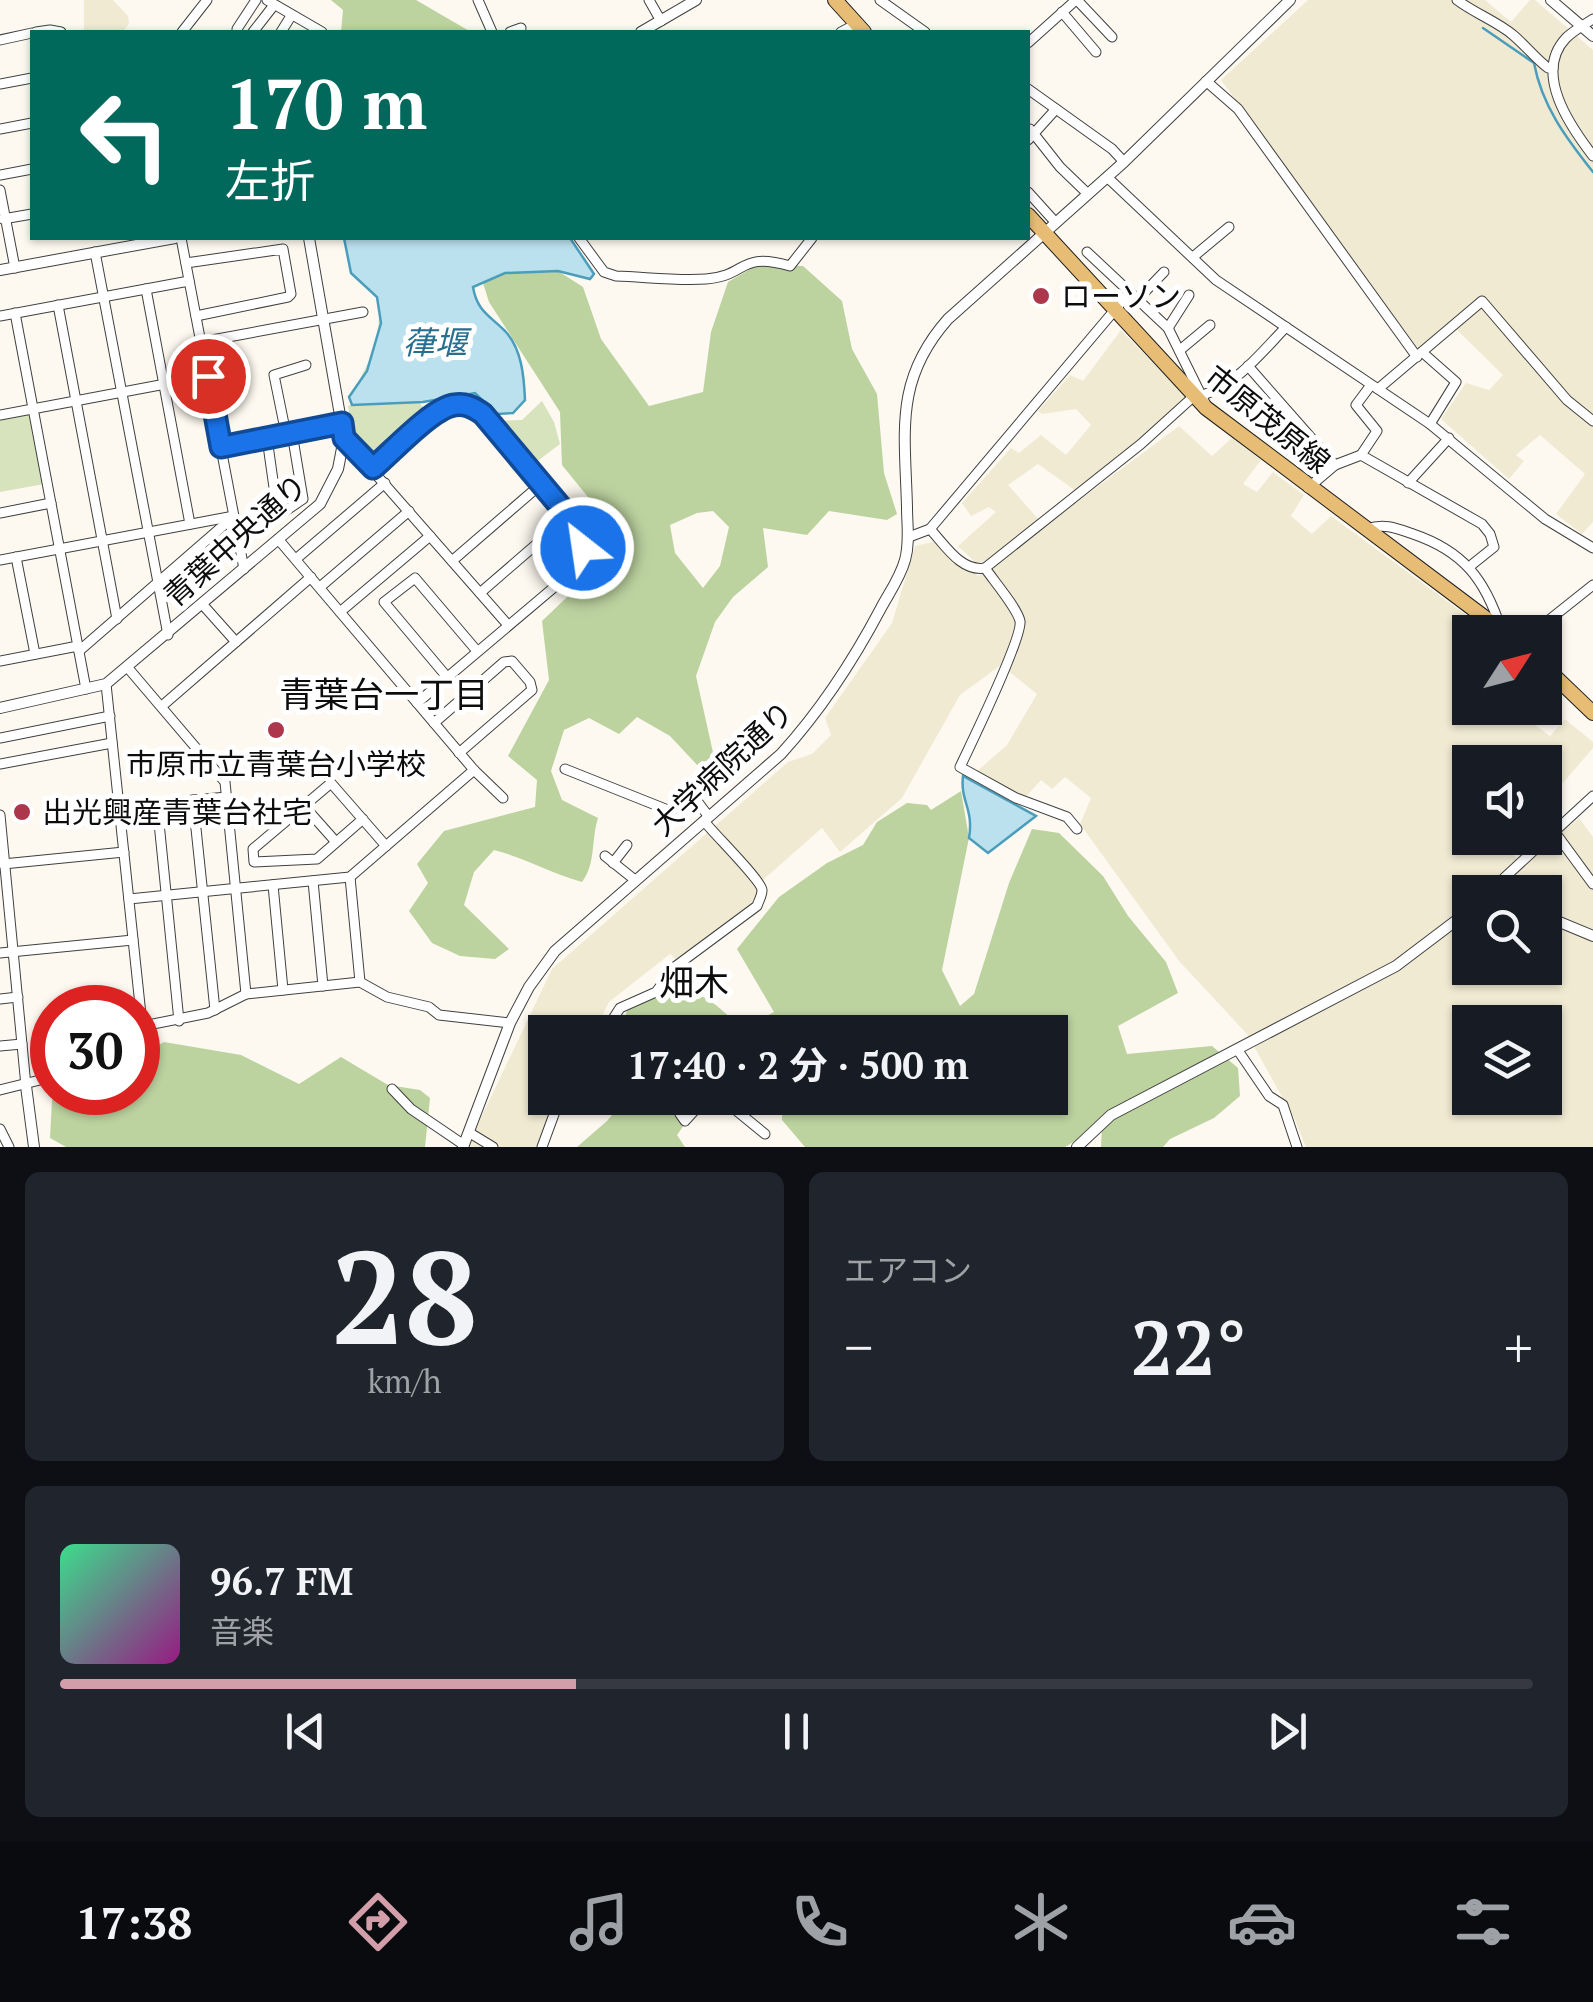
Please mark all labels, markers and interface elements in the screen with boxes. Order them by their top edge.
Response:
text: 170 m [225,56,427,149]
icon: left [60,70,190,200]
text: 左折 [225,150,315,210]
place label: ローソン [1061,276,1181,316]
marker: ローソン [1030,285,1052,307]
water label: 葎堰 [403,321,472,363]
pin [166,334,251,419]
icon: arrive [181,349,236,404]
street label: 市原茂原線 [1197,356,1339,482]
street label: 青葉中央通り [155,465,315,615]
position arrow [531,496,635,600]
north arrow [1452,615,1562,725]
map controls [1452,615,1562,1115]
district label: 青葉台一丁目 [279,671,489,717]
street label: 大学病院通り [643,692,801,844]
marker: 市原市立青葉台小学校 [265,719,287,741]
place label: 市原市立青葉台小学校 [126,744,426,784]
button: sound [1452,745,1562,855]
place label: 出光興産青葉台社宅 [42,792,312,832]
marker: 出光興産青葉台社宅 [11,801,33,823]
button: search [1452,875,1562,985]
district label: 畑木 [659,959,729,1005]
speed limit sign: 30 [30,985,160,1115]
button: layers [1452,1005,1562,1115]
text: 17:40 · 2 分 · 500 m [627,1040,969,1090]
text: 28 [331,1209,478,1381]
text: エアコン [844,1249,972,1291]
text: 22° [1131,1297,1246,1396]
text: − [844,1310,873,1383]
text: + [1504,1310,1533,1383]
text: km/h [368,1360,441,1402]
text: 96.7 FM [210,1556,353,1606]
text: 音楽 [210,1610,274,1652]
icon: previous [278,1704,333,1759]
icon: pause [769,1704,824,1759]
icon: next [1260,1704,1315,1759]
icon: directions [343,1887,413,1957]
icon: music [564,1887,634,1957]
icon: phone [785,1887,855,1957]
icon: climate [1006,1887,1076,1957]
icon: car [1227,1887,1297,1957]
icon: filters [1448,1887,1518,1957]
text: 17:38 [75,1892,193,1952]

